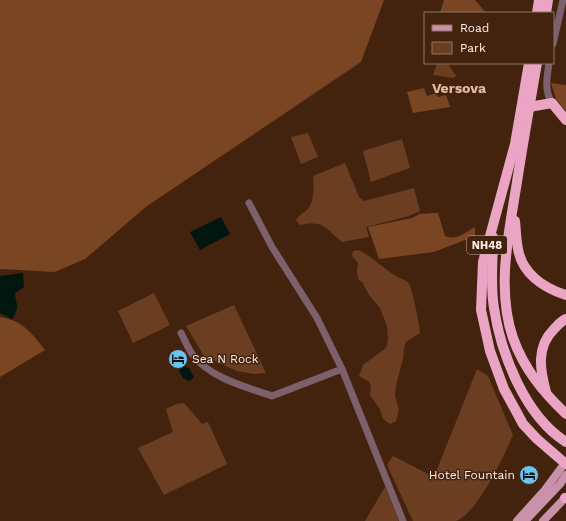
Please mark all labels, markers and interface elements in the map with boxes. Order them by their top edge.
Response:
legend [424,12,554,64]
text: Road [460,21,489,35]
text: Park [460,41,486,55]
district label: Versova [432,80,487,96]
road number: NH48 [467,236,507,254]
hotel icon: Sea N Rock [167,348,189,370]
place label: Sea N Rock [192,352,259,366]
hotel icon: Hotel Fountain [518,464,540,486]
place label: Hotel Fountain [429,468,515,482]

